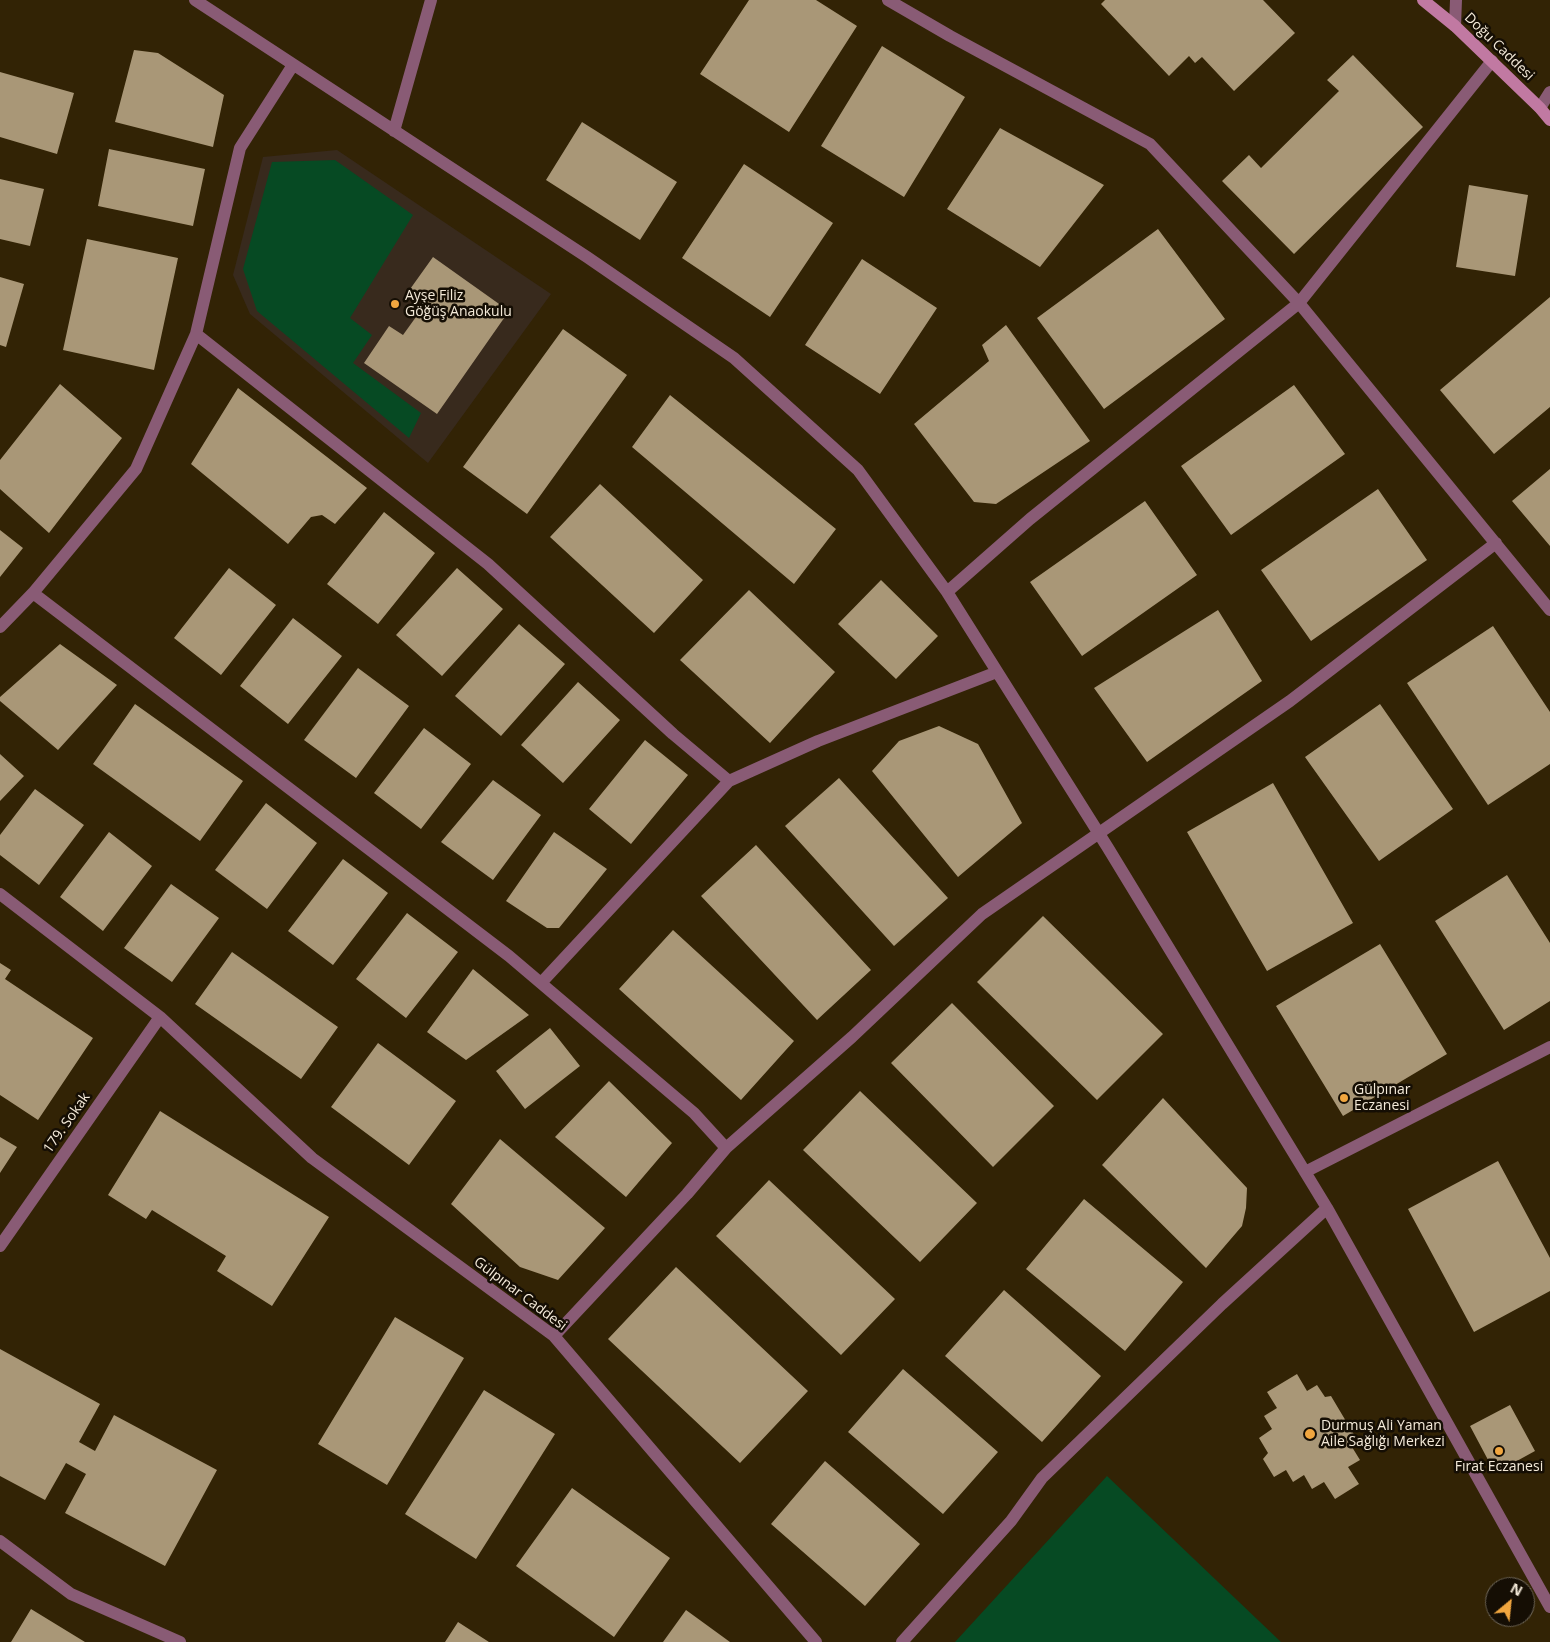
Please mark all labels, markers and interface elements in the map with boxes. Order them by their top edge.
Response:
street label: Doğu Caddesi [1461,10,1537,84]
place label: Ayşe Filiz Göğüş Anaokulu [405,288,512,321]
marker: Ayşe Filiz Göğüş Anaokulu [389,298,401,310]
place label: Gülpınar Eczanesi [1354,1082,1410,1114]
street label: 179. Sokak [40,1090,94,1156]
marker: Gülpınar Eczanesi [1338,1092,1350,1104]
street label: Gülpınar Caddesi [470,1254,570,1334]
place label: Durmuş Ali Yaman Aile Sağlığı Merkezi [1321,1418,1445,1450]
marker: Durmuş Ali Yaman Aile Sağlığı Merkezi [1303,1427,1317,1441]
marker: Fırat Eczanesi [1493,1445,1505,1457]
place label: Fırat Eczanesi [1455,1459,1543,1475]
north arrow [1485,1577,1535,1627]
text: N [1507,1578,1526,1600]

